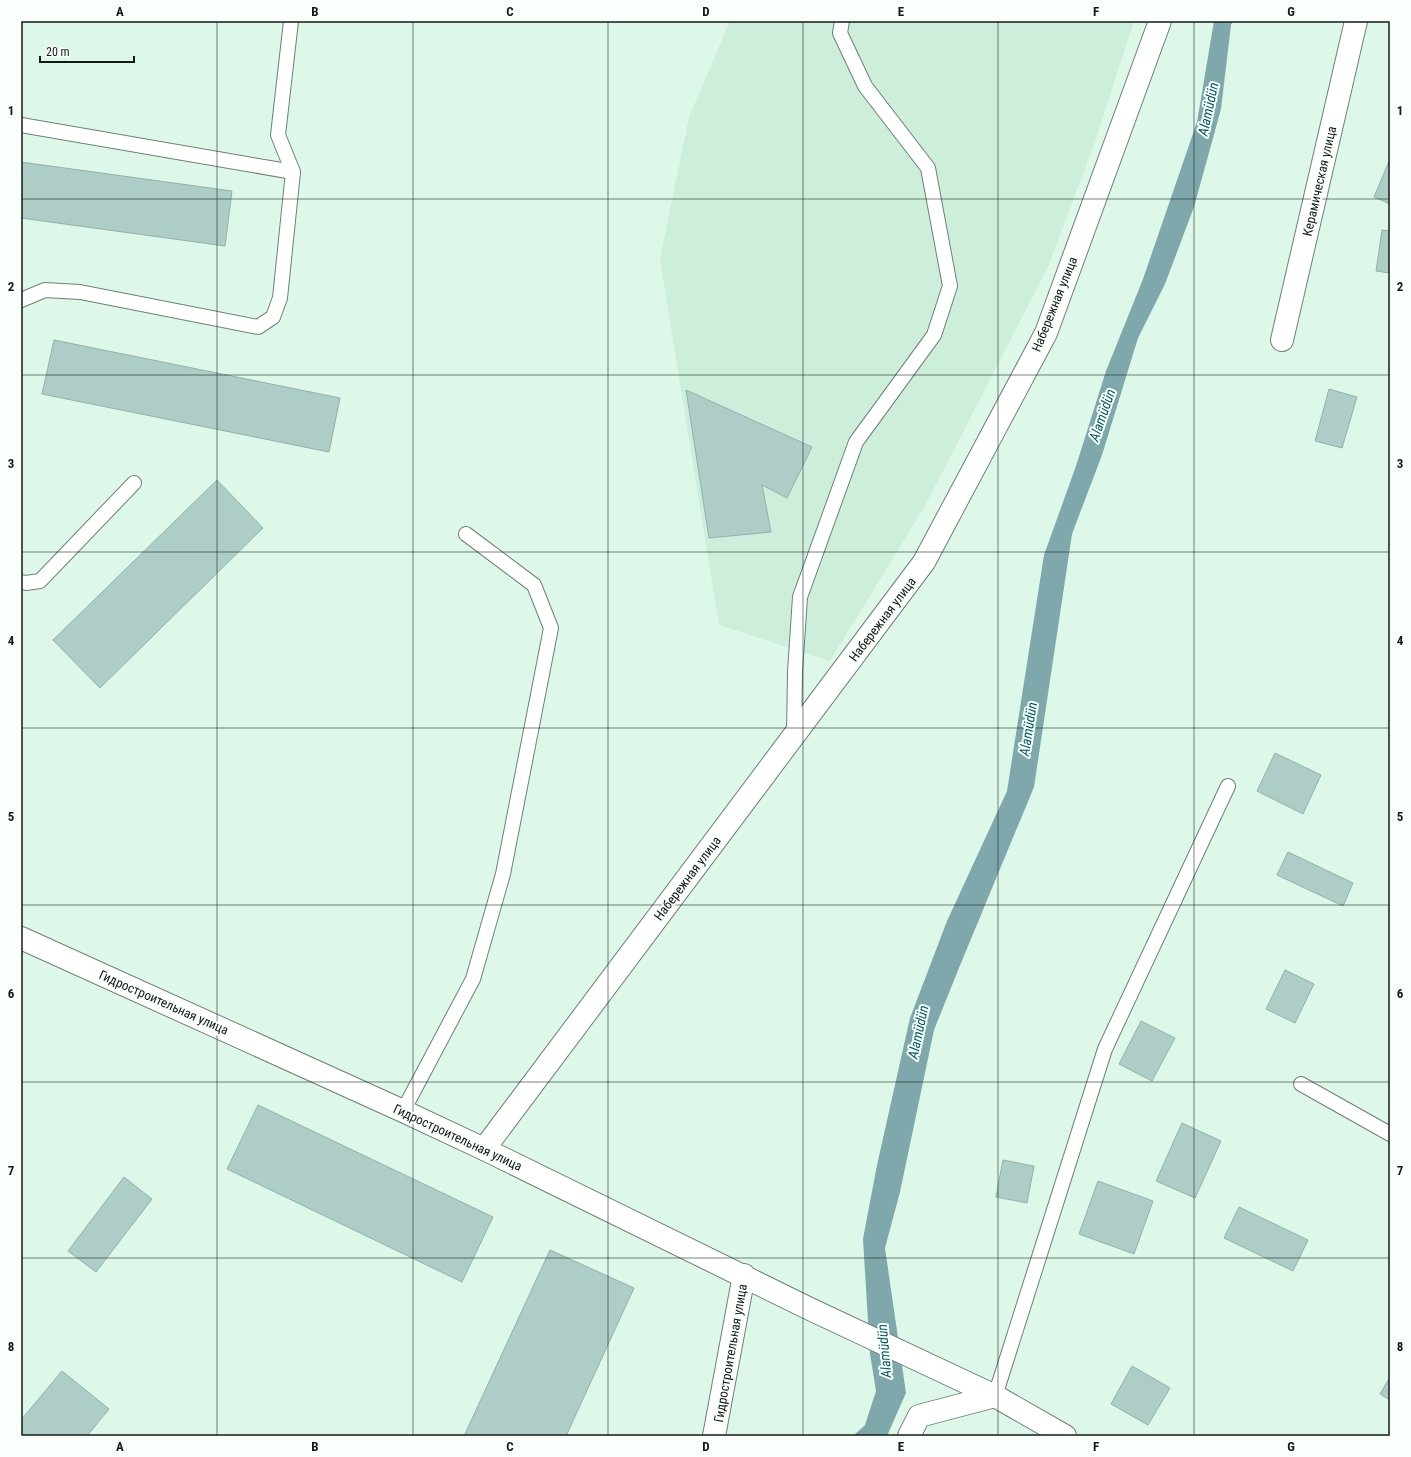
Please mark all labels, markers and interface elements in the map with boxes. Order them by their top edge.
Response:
text: A [116,4,124,19]
text: B [311,4,319,19]
text: C [506,4,514,19]
text: D [702,4,710,19]
text: E [898,4,905,19]
text: F [1093,4,1099,19]
text: G [1287,4,1295,19]
scale bar [40,38,134,64]
text: 20 m [46,45,70,59]
water label: Alamüdün [1194,81,1221,138]
text: 1 [8,103,14,118]
text: 1 [1397,103,1403,118]
street label: Керамическая улица [1300,125,1339,238]
street label: Набережная улица [1029,254,1080,354]
text: 2 [8,279,15,294]
text: 2 [1397,279,1404,294]
water label: Alamüdün [1085,387,1118,444]
text: 3 [8,456,14,471]
text: 3 [1397,456,1403,471]
street label: Набережная улица [846,574,919,664]
text: 4 [8,633,15,648]
text: 4 [1397,633,1404,648]
water label: Alamüdün [1016,701,1040,758]
text: 5 [8,809,15,824]
text: 5 [1397,809,1404,824]
street label: Набережная улица [651,833,724,923]
street label: Гидростроительная улица [97,967,231,1038]
text: 6 [8,986,15,1001]
text: 6 [1397,986,1404,1001]
water label: Alamüdün [904,1004,931,1061]
street label: Гидростроительная улица [391,1101,524,1174]
text: 7 [8,1163,15,1178]
text: 7 [1397,1163,1404,1178]
street label: Гидростроительная улица [711,1283,750,1423]
water label: Alamüdün [874,1323,894,1380]
text: 8 [8,1339,14,1354]
text: 8 [1397,1339,1403,1354]
text: A [116,1439,124,1454]
text: B [311,1439,319,1454]
text: C [506,1439,514,1454]
text: D [702,1439,710,1454]
text: E [898,1439,905,1454]
text: F [1093,1439,1099,1454]
text: G [1287,1439,1295,1454]

